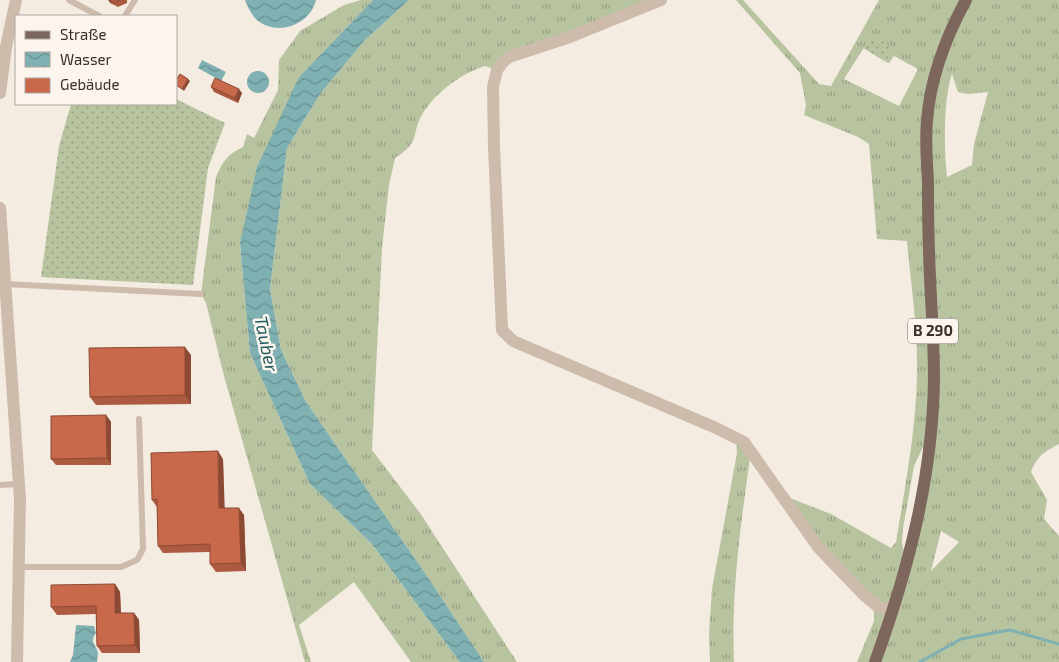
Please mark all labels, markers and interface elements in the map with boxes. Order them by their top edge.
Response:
legend [15,15,178,105]
text: Straße [60,25,106,43]
text: Wasser [60,50,112,68]
text: Gebäude [60,75,119,93]
water label: Tauber [250,314,284,374]
road number: B 290 [908,318,958,344]

